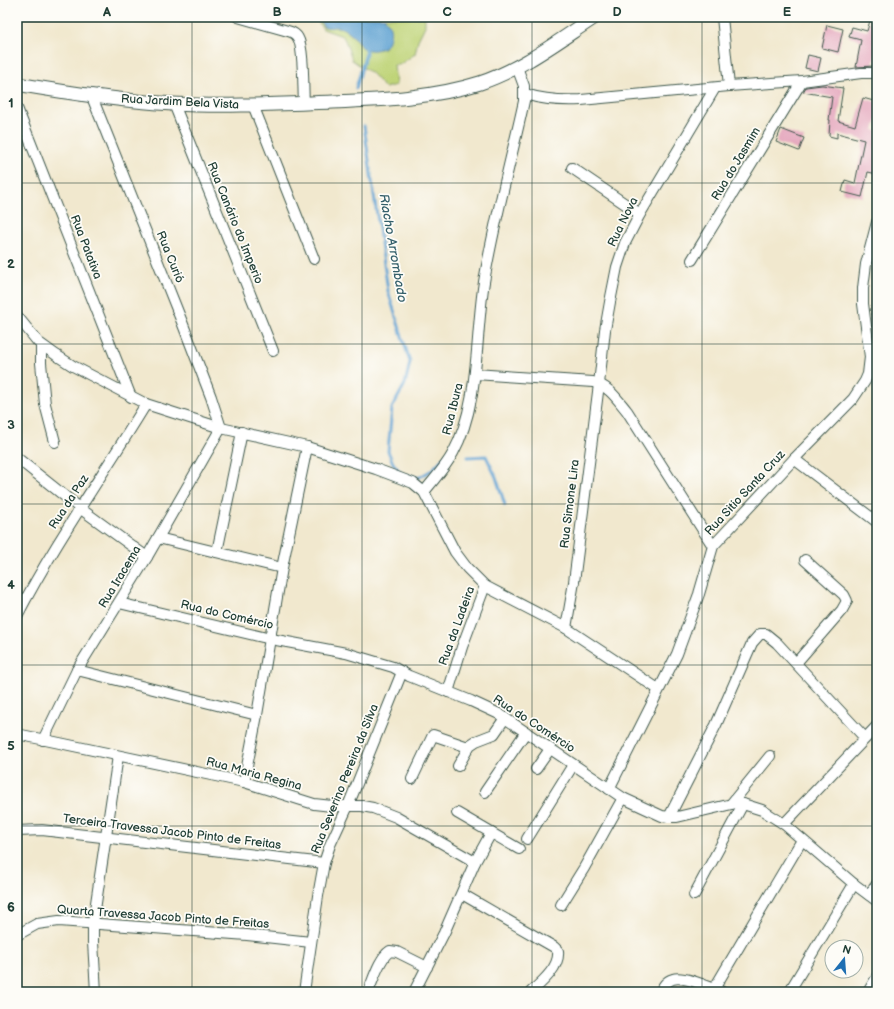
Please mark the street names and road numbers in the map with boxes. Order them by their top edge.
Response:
street label: Rua Jardim Bela Vista [121,91,240,113]
street label: Rua do Jasmim [708,125,764,203]
street label: Rua Canário do Imperio [204,160,266,286]
street label: Rua Nova [605,195,642,249]
street label: Rua Patativa [67,213,105,281]
street label: Rua Curió [153,229,187,285]
street label: Rua Ibura [439,381,467,437]
street label: Rua Sitio Santa Cruz [702,447,788,539]
street label: Rua Simone Lira [557,458,583,549]
street label: Rua da Paz [46,472,92,532]
street label: Rua Iracema [96,543,145,611]
street label: Rua da Ladeira [436,584,478,668]
street label: Rua do Comércio [179,597,275,633]
street label: Rua do Comércio [490,692,578,756]
street label: Rua Severino Pereira da Silva [308,702,382,856]
street label: Rua Maria Regina [204,754,304,794]
street label: Terceira Travessa Jacob Pinto de Freitas [62,811,282,853]
street label: Quarta Travessa Jacob Pinto de Freitas [56,902,270,932]

